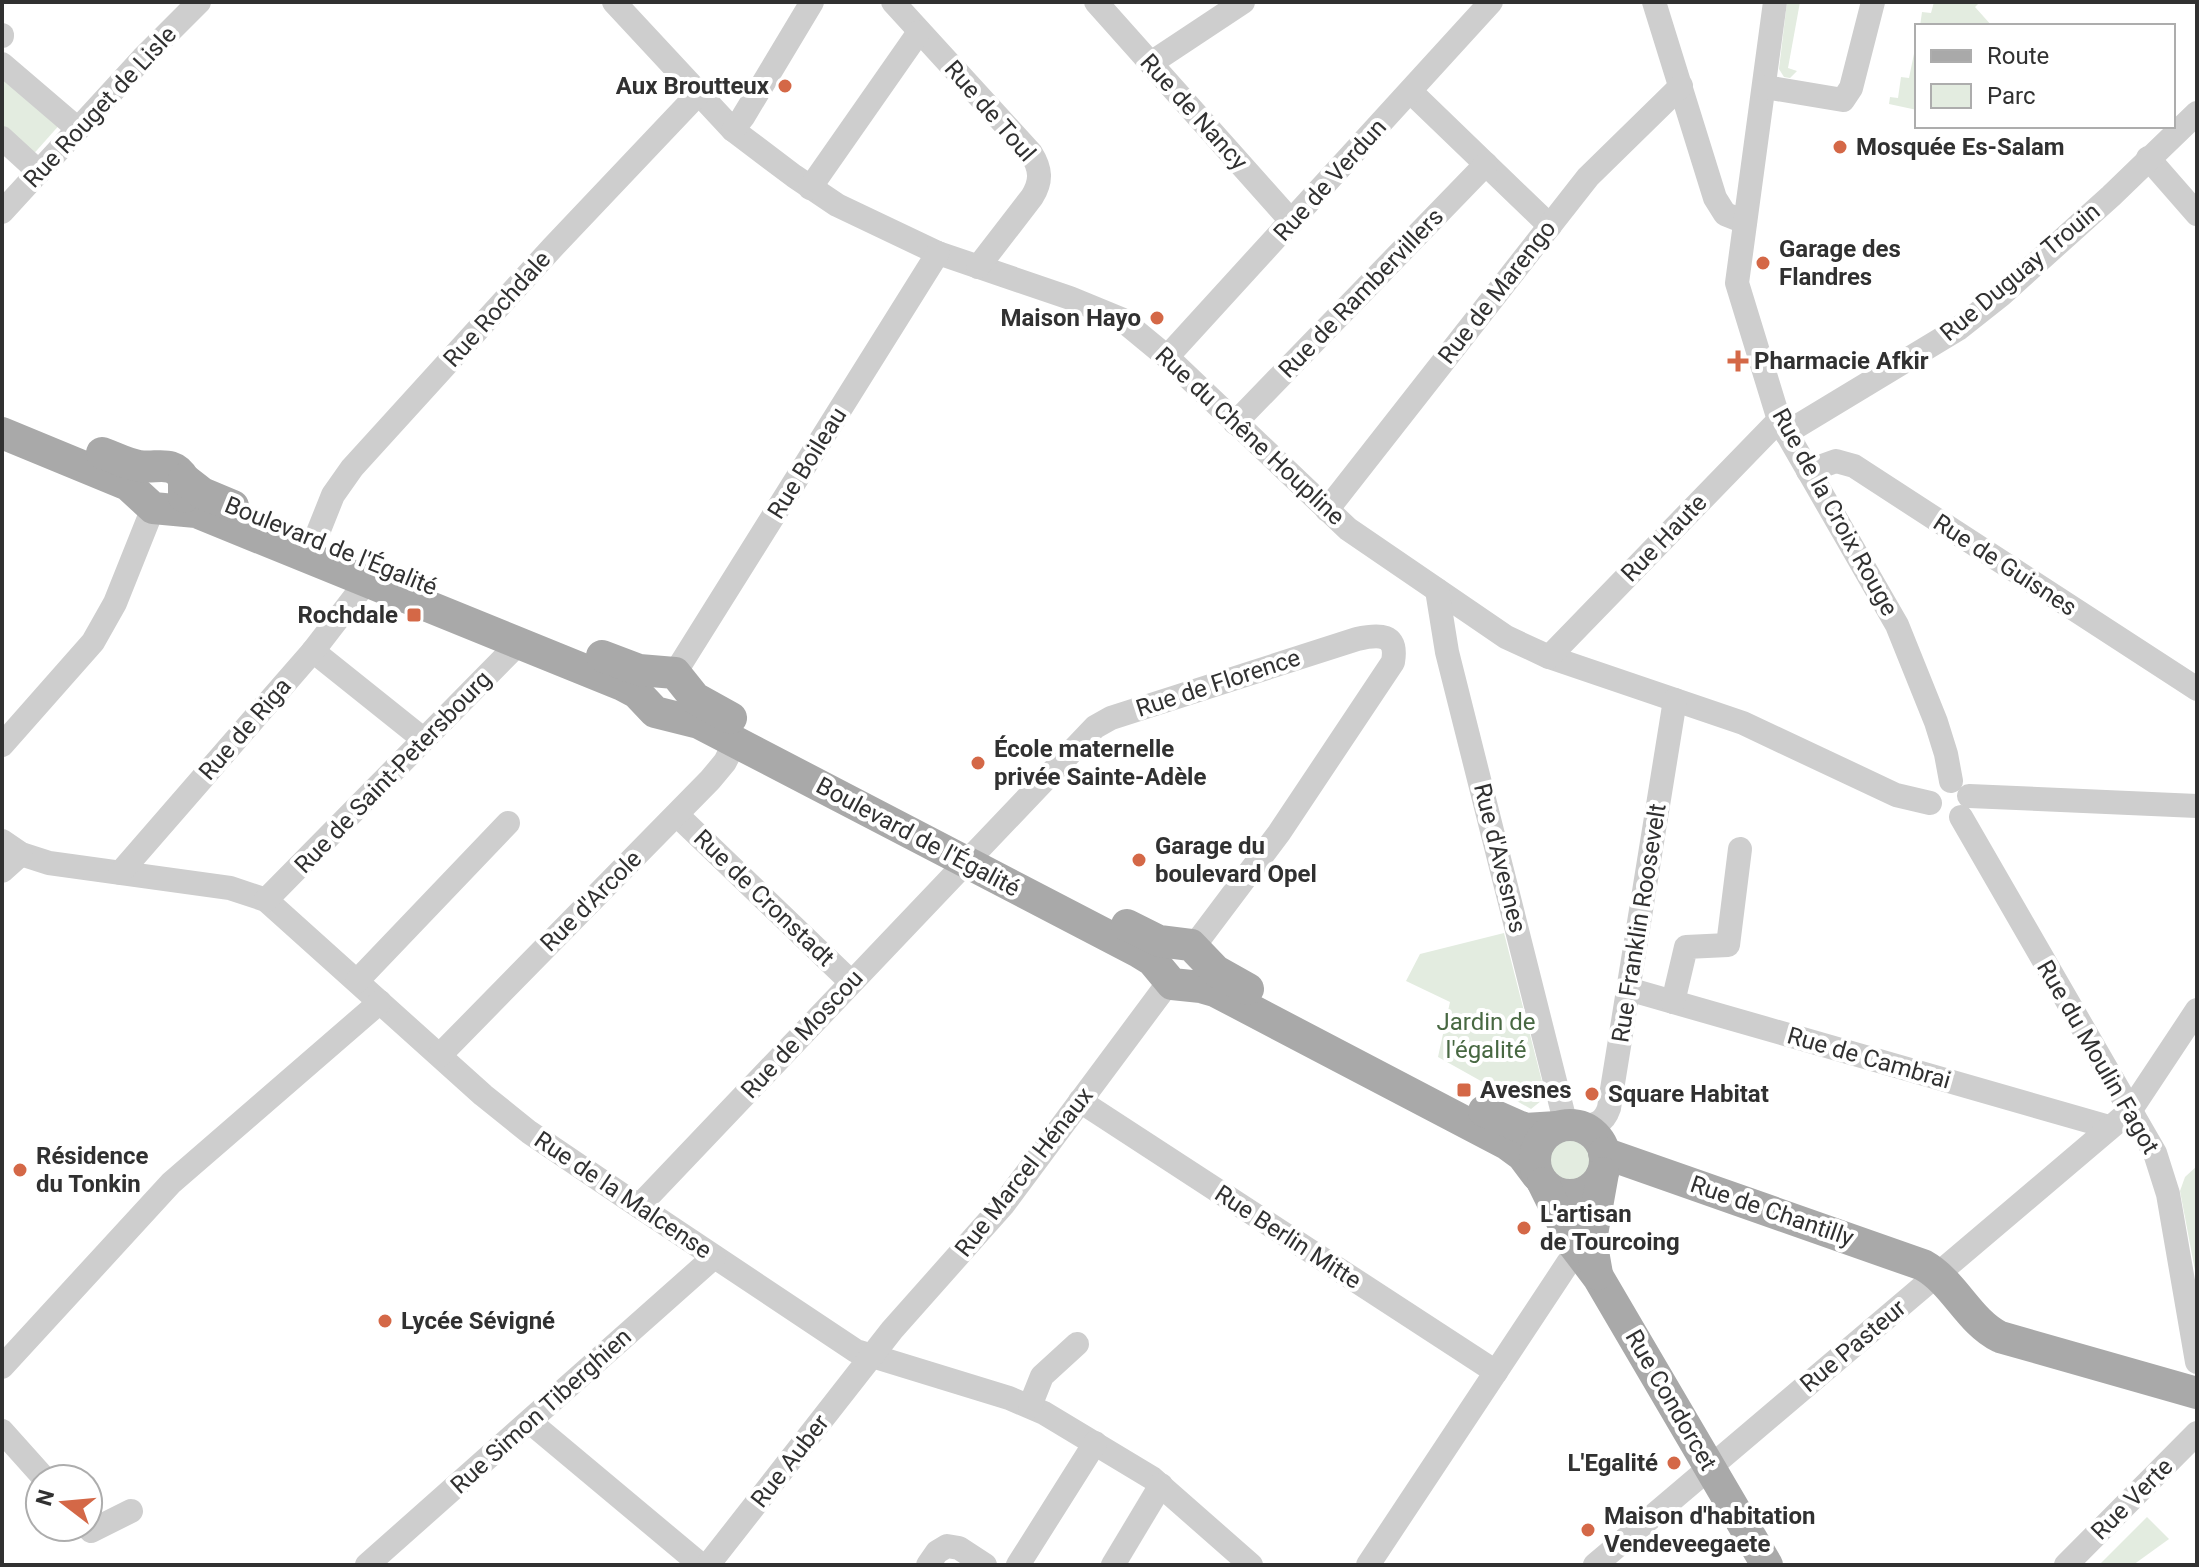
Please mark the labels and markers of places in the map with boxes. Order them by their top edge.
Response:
place label: Aux Broutteux [616,72,770,100]
marker: Aux Broutteux [776,77,794,95]
place label: Mosquée Es-Salam [1856,133,2065,161]
marker: Mosquée Es-Salam [1831,138,1849,156]
place label: Garage des Flandres [1779,235,1901,291]
marker: Garage des Flandres [1754,254,1772,272]
place label: Maison Hayo [1000,304,1141,332]
marker: Maison Hayo [1148,309,1166,327]
place label: Pharmacie Afkir [1754,347,1929,375]
marker: Pharmacie Afkir [1729,352,1747,370]
place label: Rochdale [297,601,398,629]
marker: Rochdale [405,606,423,624]
place label: École maternelle privée Sainte-Adèle [994,735,1206,791]
marker: École maternelle privée Sainte-Adèle [969,754,987,772]
place label: Garage du boulevard Opel [1155,832,1317,888]
marker: Garage du boulevard Opel [1130,851,1148,869]
place label: Avesnes [1480,1076,1572,1104]
place label: Square Habitat [1608,1080,1769,1108]
marker: Avesnes [1455,1081,1473,1099]
marker: Square Habitat [1583,1085,1601,1103]
place label: Résidence du Tonkin [36,1142,148,1198]
marker: Résidence du Tonkin [11,1161,29,1179]
place label: L'artisan de Tourcoing [1540,1200,1680,1256]
marker: L'artisan de Tourcoing [1515,1219,1533,1237]
place label: Lycée Sévigné [401,1307,555,1335]
marker: Lycée Sévigné [376,1312,394,1330]
place label: L'Egalité [1568,1449,1658,1477]
marker: L'Egalité [1665,1454,1683,1472]
place label: Maison d'habitation Vendeveegaete [1604,1502,1815,1558]
marker: Maison d'habitation Vendeveegaete [1579,1521,1597,1539]

